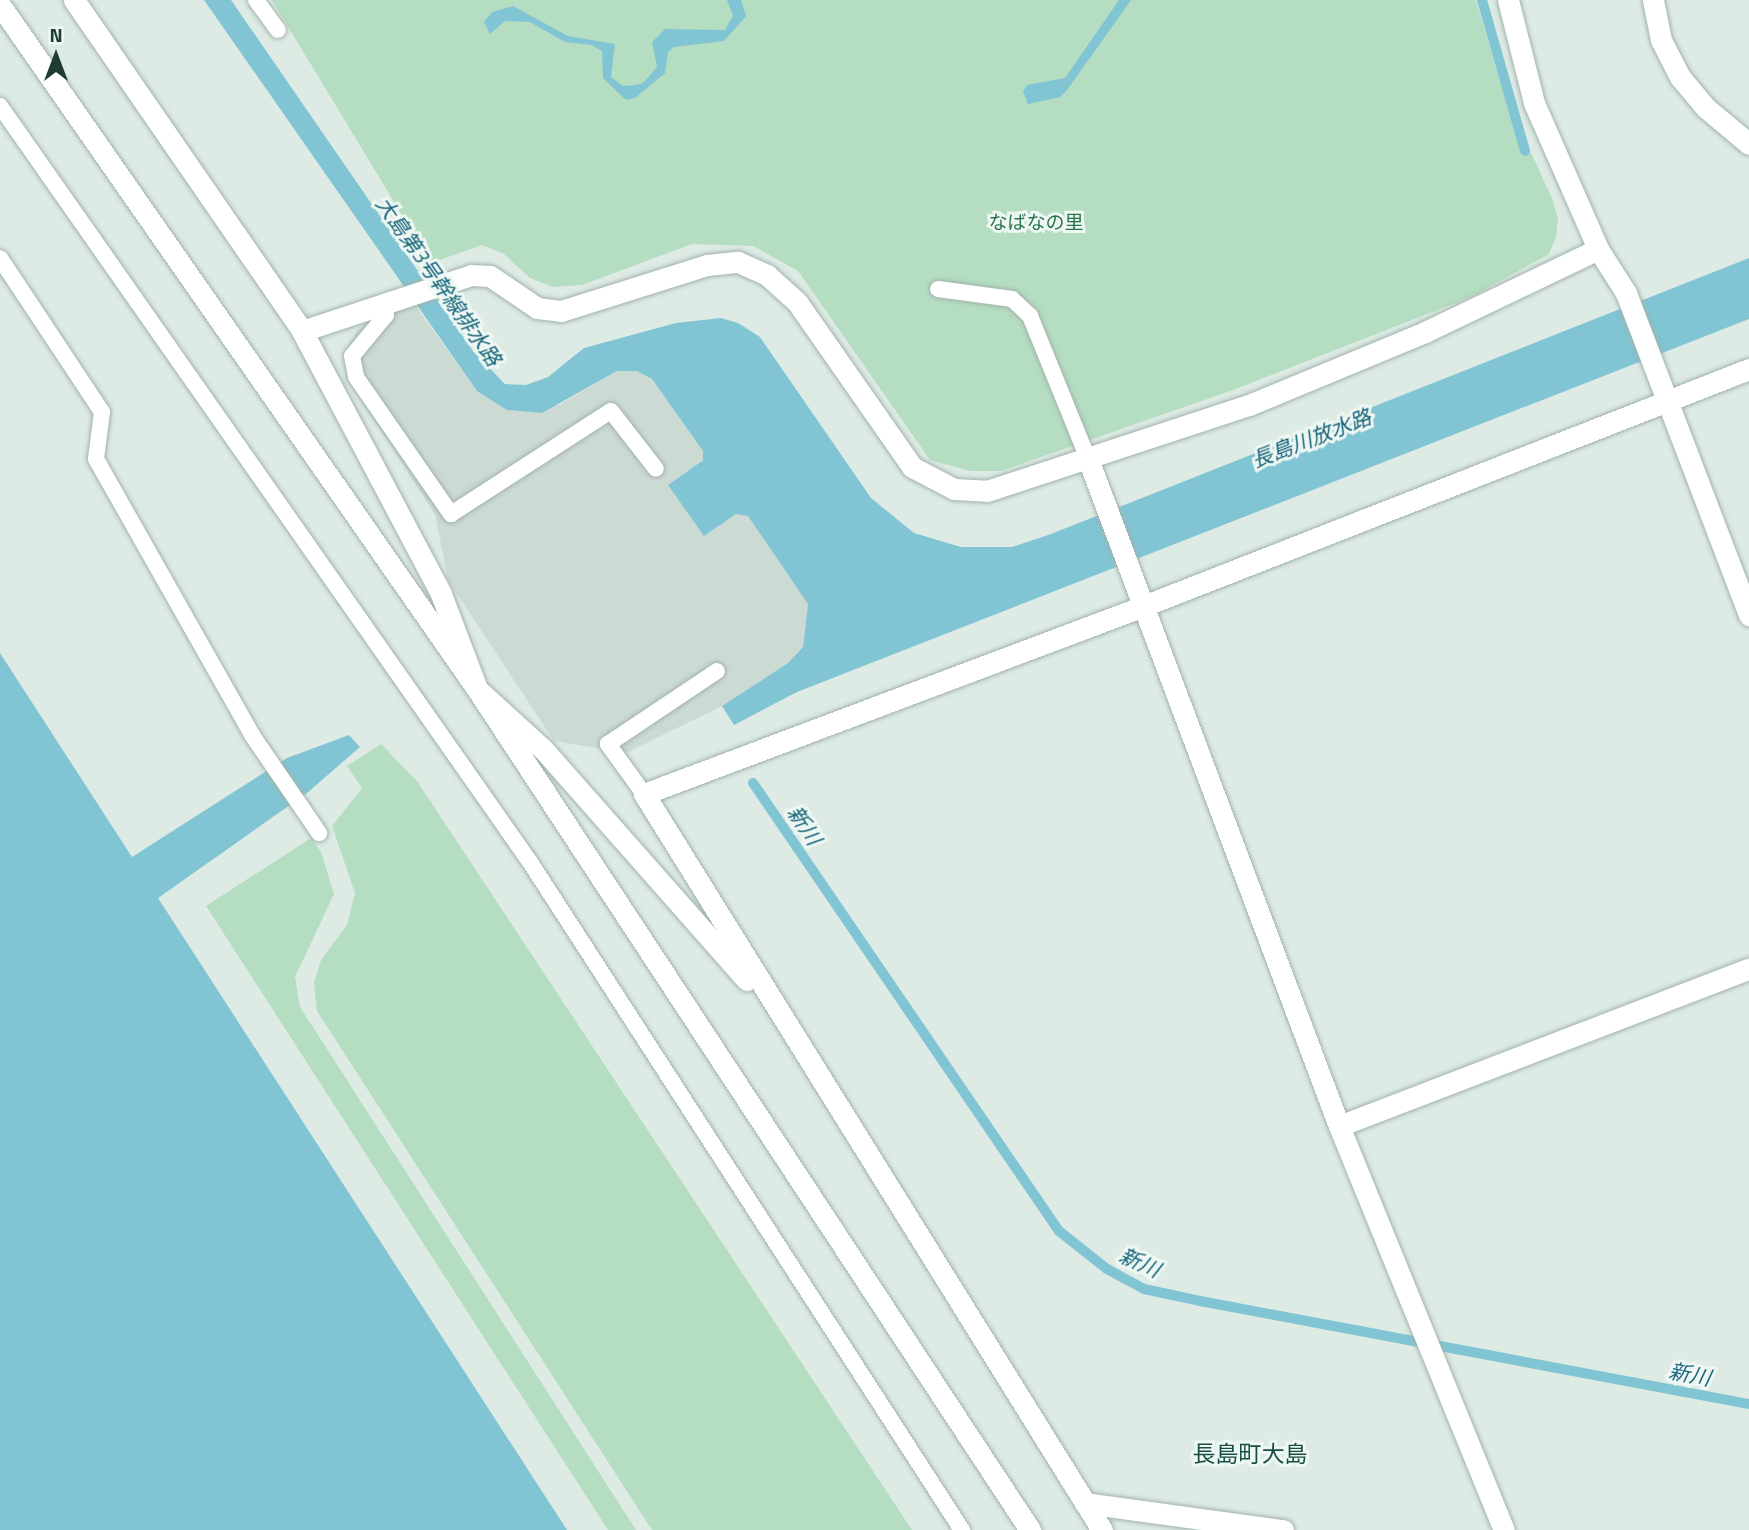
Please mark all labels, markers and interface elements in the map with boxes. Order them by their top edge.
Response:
text: N [49,20,63,49]
north arrow [21,21,91,91]
water label: 大島第3号幹線排水路 [371,192,507,370]
park label: なばなの里 [989,211,1083,233]
water label: 長島川放水路 [1248,404,1374,472]
water label: 新川 [783,801,827,849]
water label: 新川 [1116,1242,1164,1282]
water label: 新川 [1667,1358,1713,1390]
district label: 長島町大島 [1193,1440,1307,1468]

